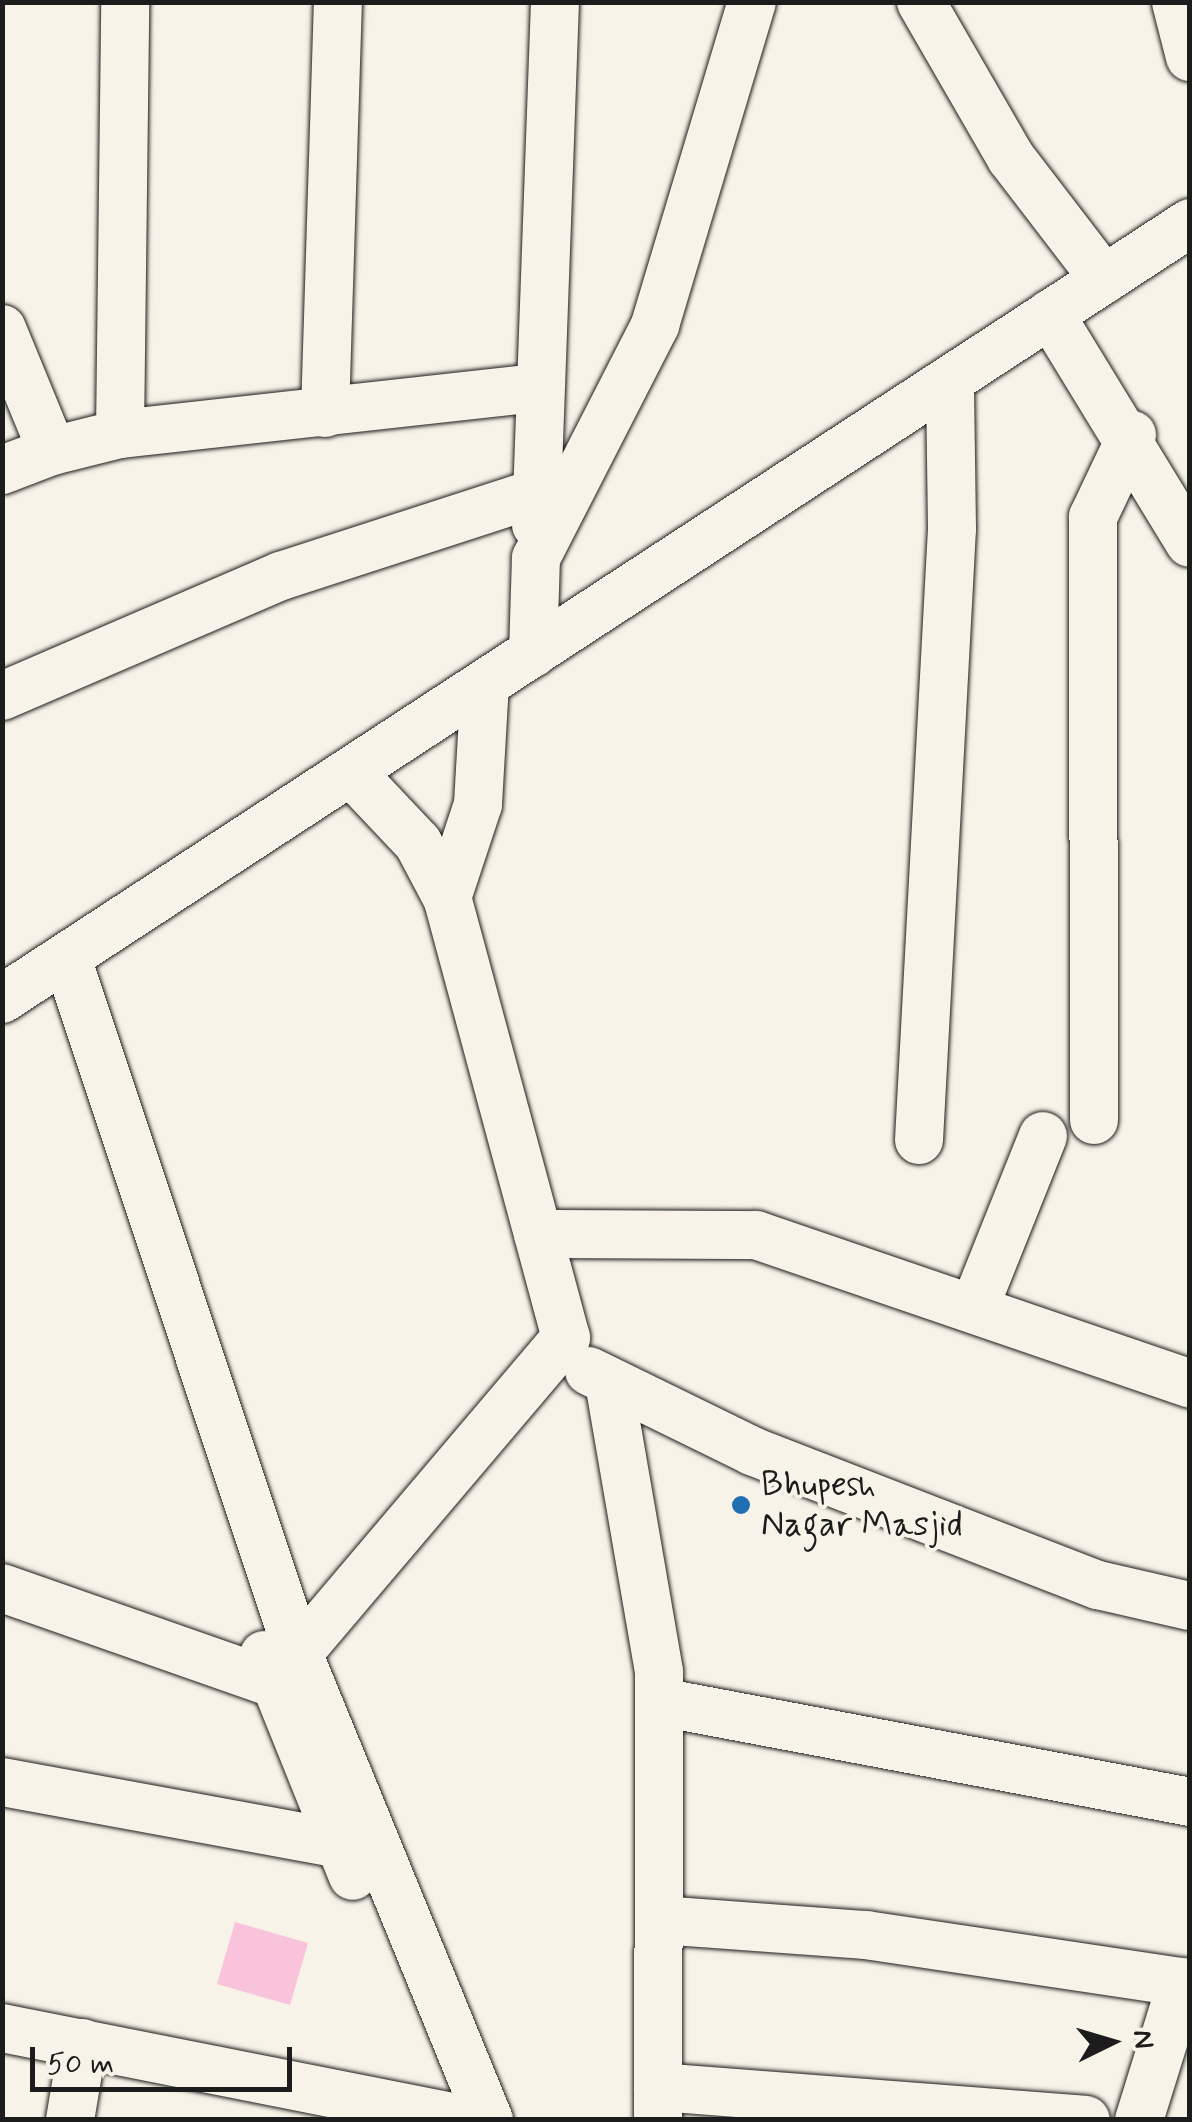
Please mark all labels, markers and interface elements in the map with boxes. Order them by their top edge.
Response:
place label: Bhupesh Nagar Masjid [761,1464,960,1546]
marker: Bhupesh Nagar Masjid [730,1494,752,1516]
north arrow [1062,1992,1162,2092]
scale bar [35,2027,298,2089]
text: N [1123,2028,1162,2050]
text: 50 m [47,2045,114,2084]

